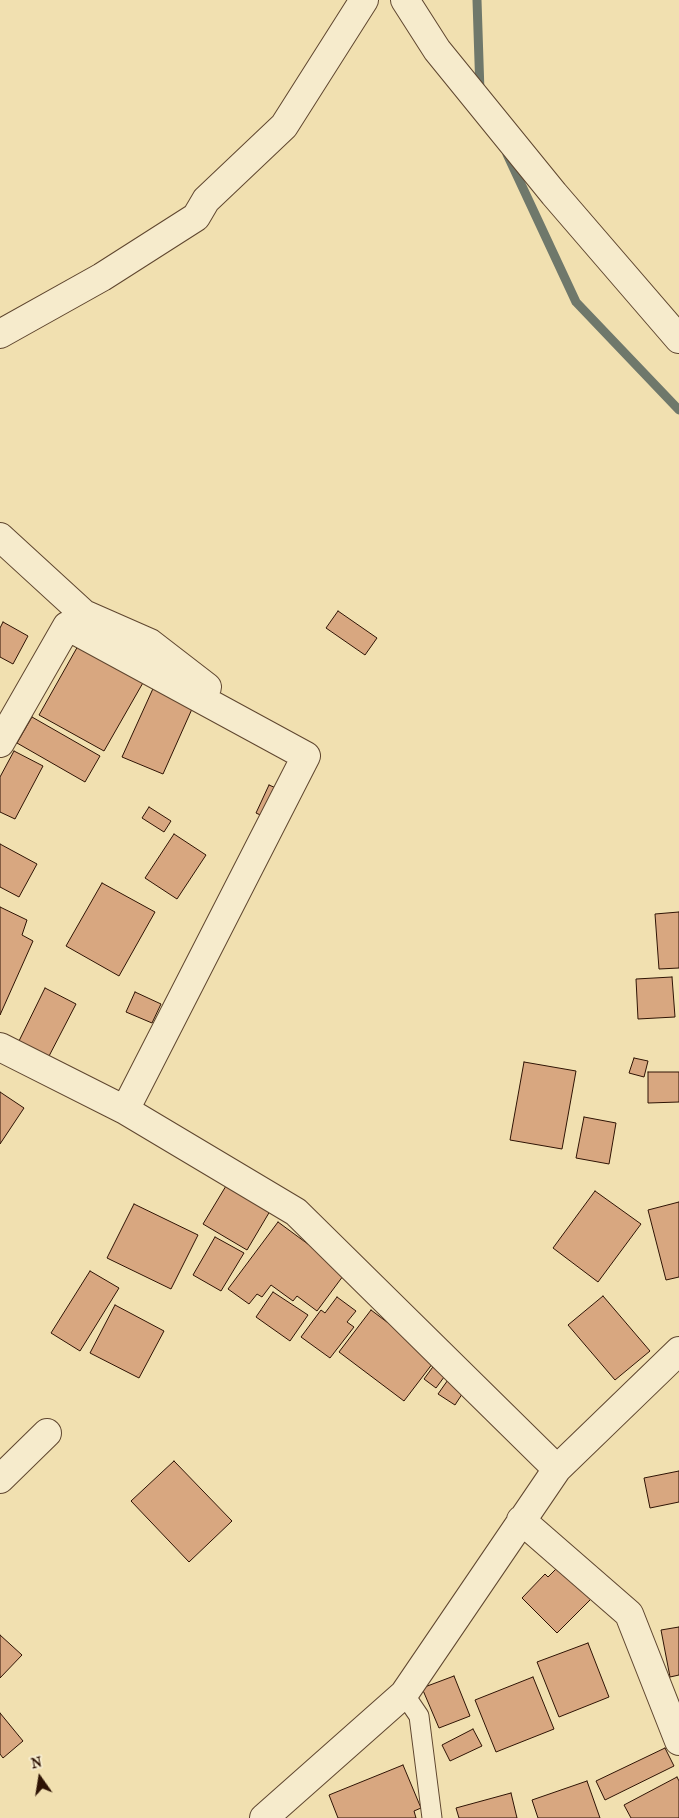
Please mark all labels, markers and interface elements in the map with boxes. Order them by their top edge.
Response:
north arrow [15,1753,65,1803]
text: N [29,1753,44,1772]

